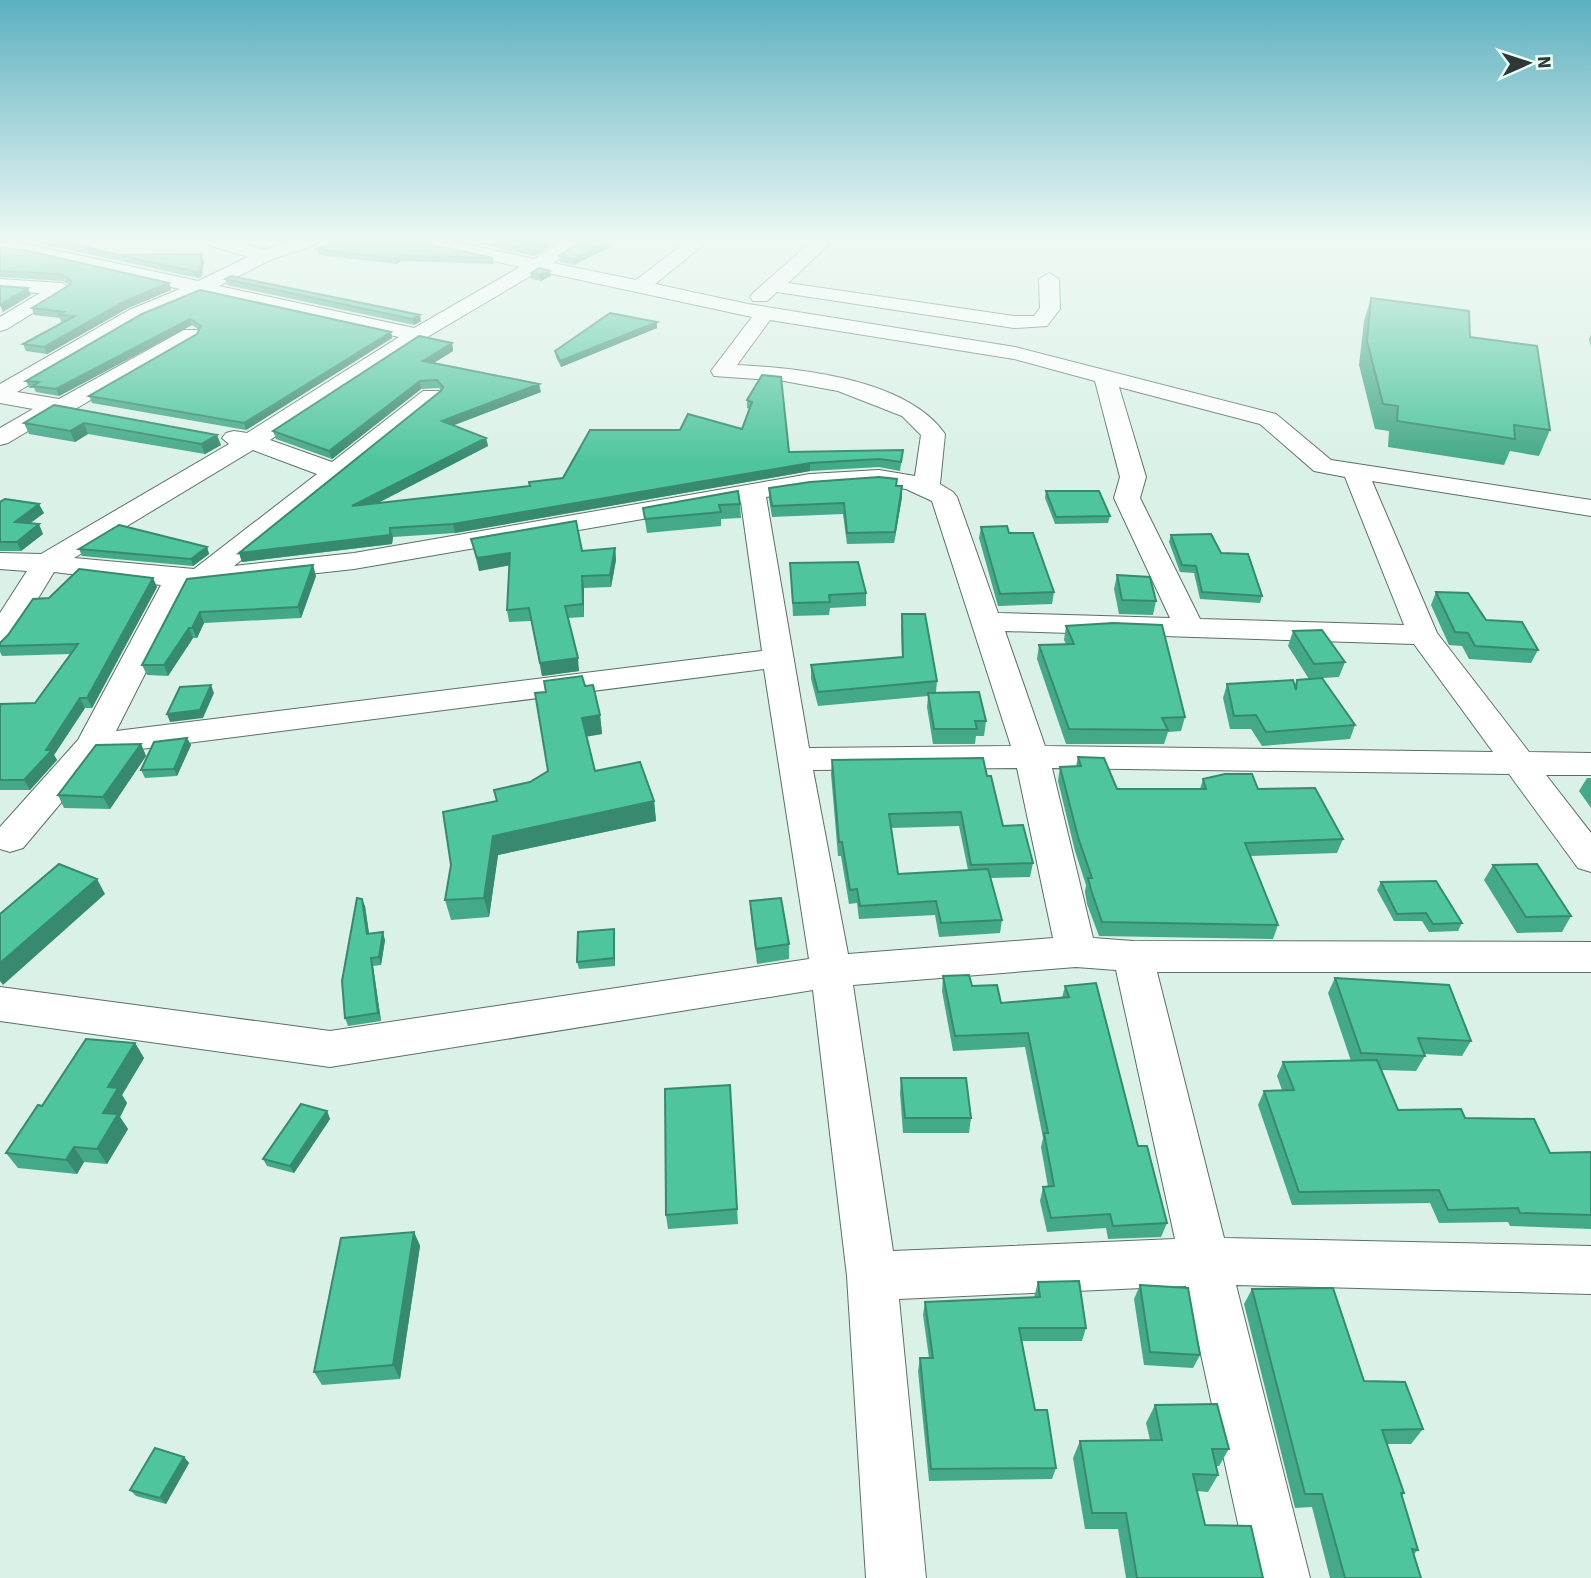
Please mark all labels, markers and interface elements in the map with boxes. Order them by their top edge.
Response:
north arrow [1493,28,1563,98]
text: N [1530,55,1557,69]

